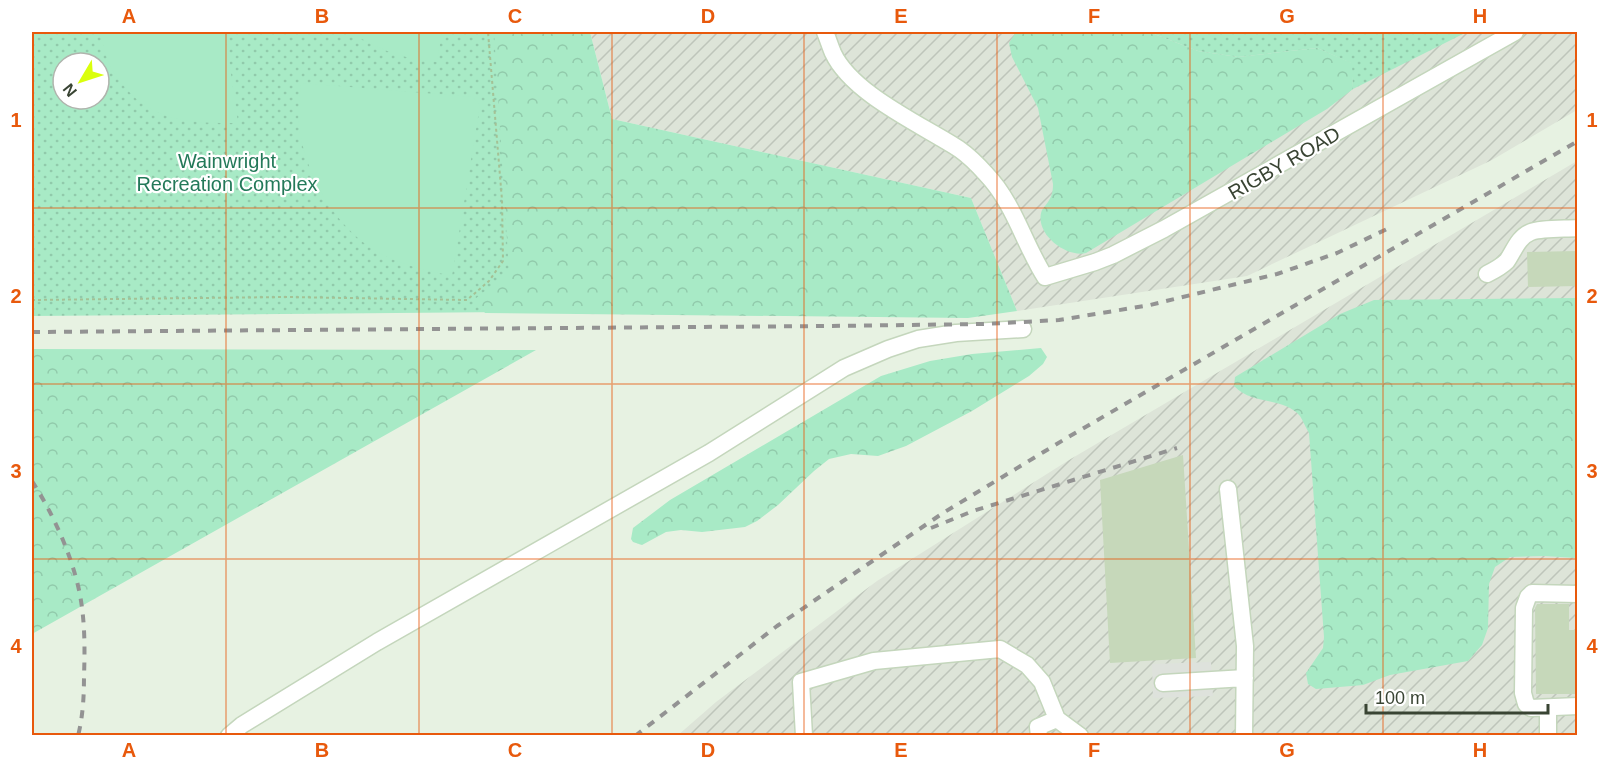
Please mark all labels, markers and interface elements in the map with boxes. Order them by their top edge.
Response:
text: A [122,5,136,27]
text: B [315,5,329,27]
text: C [508,5,522,27]
text: D [701,5,715,27]
text: E [894,5,908,27]
text: F [1088,5,1100,27]
text: G [1279,5,1295,27]
text: H [1473,5,1487,27]
north arrow [51,51,111,111]
text: N [59,80,80,100]
text: 1 [10,109,22,131]
text: 1 [1586,109,1598,131]
street label: RIGBY ROAD [1224,122,1344,204]
park label: Wainwright Recreation Complex [136,150,318,195]
text: 2 [10,285,22,307]
text: 2 [1586,285,1598,307]
text: 3 [10,460,22,482]
text: 3 [1586,460,1598,482]
text: 4 [10,635,22,657]
text: 4 [1586,635,1598,657]
scale bar [1366,677,1548,715]
text: 100 m [1375,688,1425,708]
text: A [122,739,136,761]
text: B [315,739,329,761]
text: C [508,739,522,761]
text: D [701,739,715,761]
text: E [894,739,908,761]
text: F [1088,739,1100,761]
text: G [1279,739,1295,761]
text: H [1473,739,1487,761]

